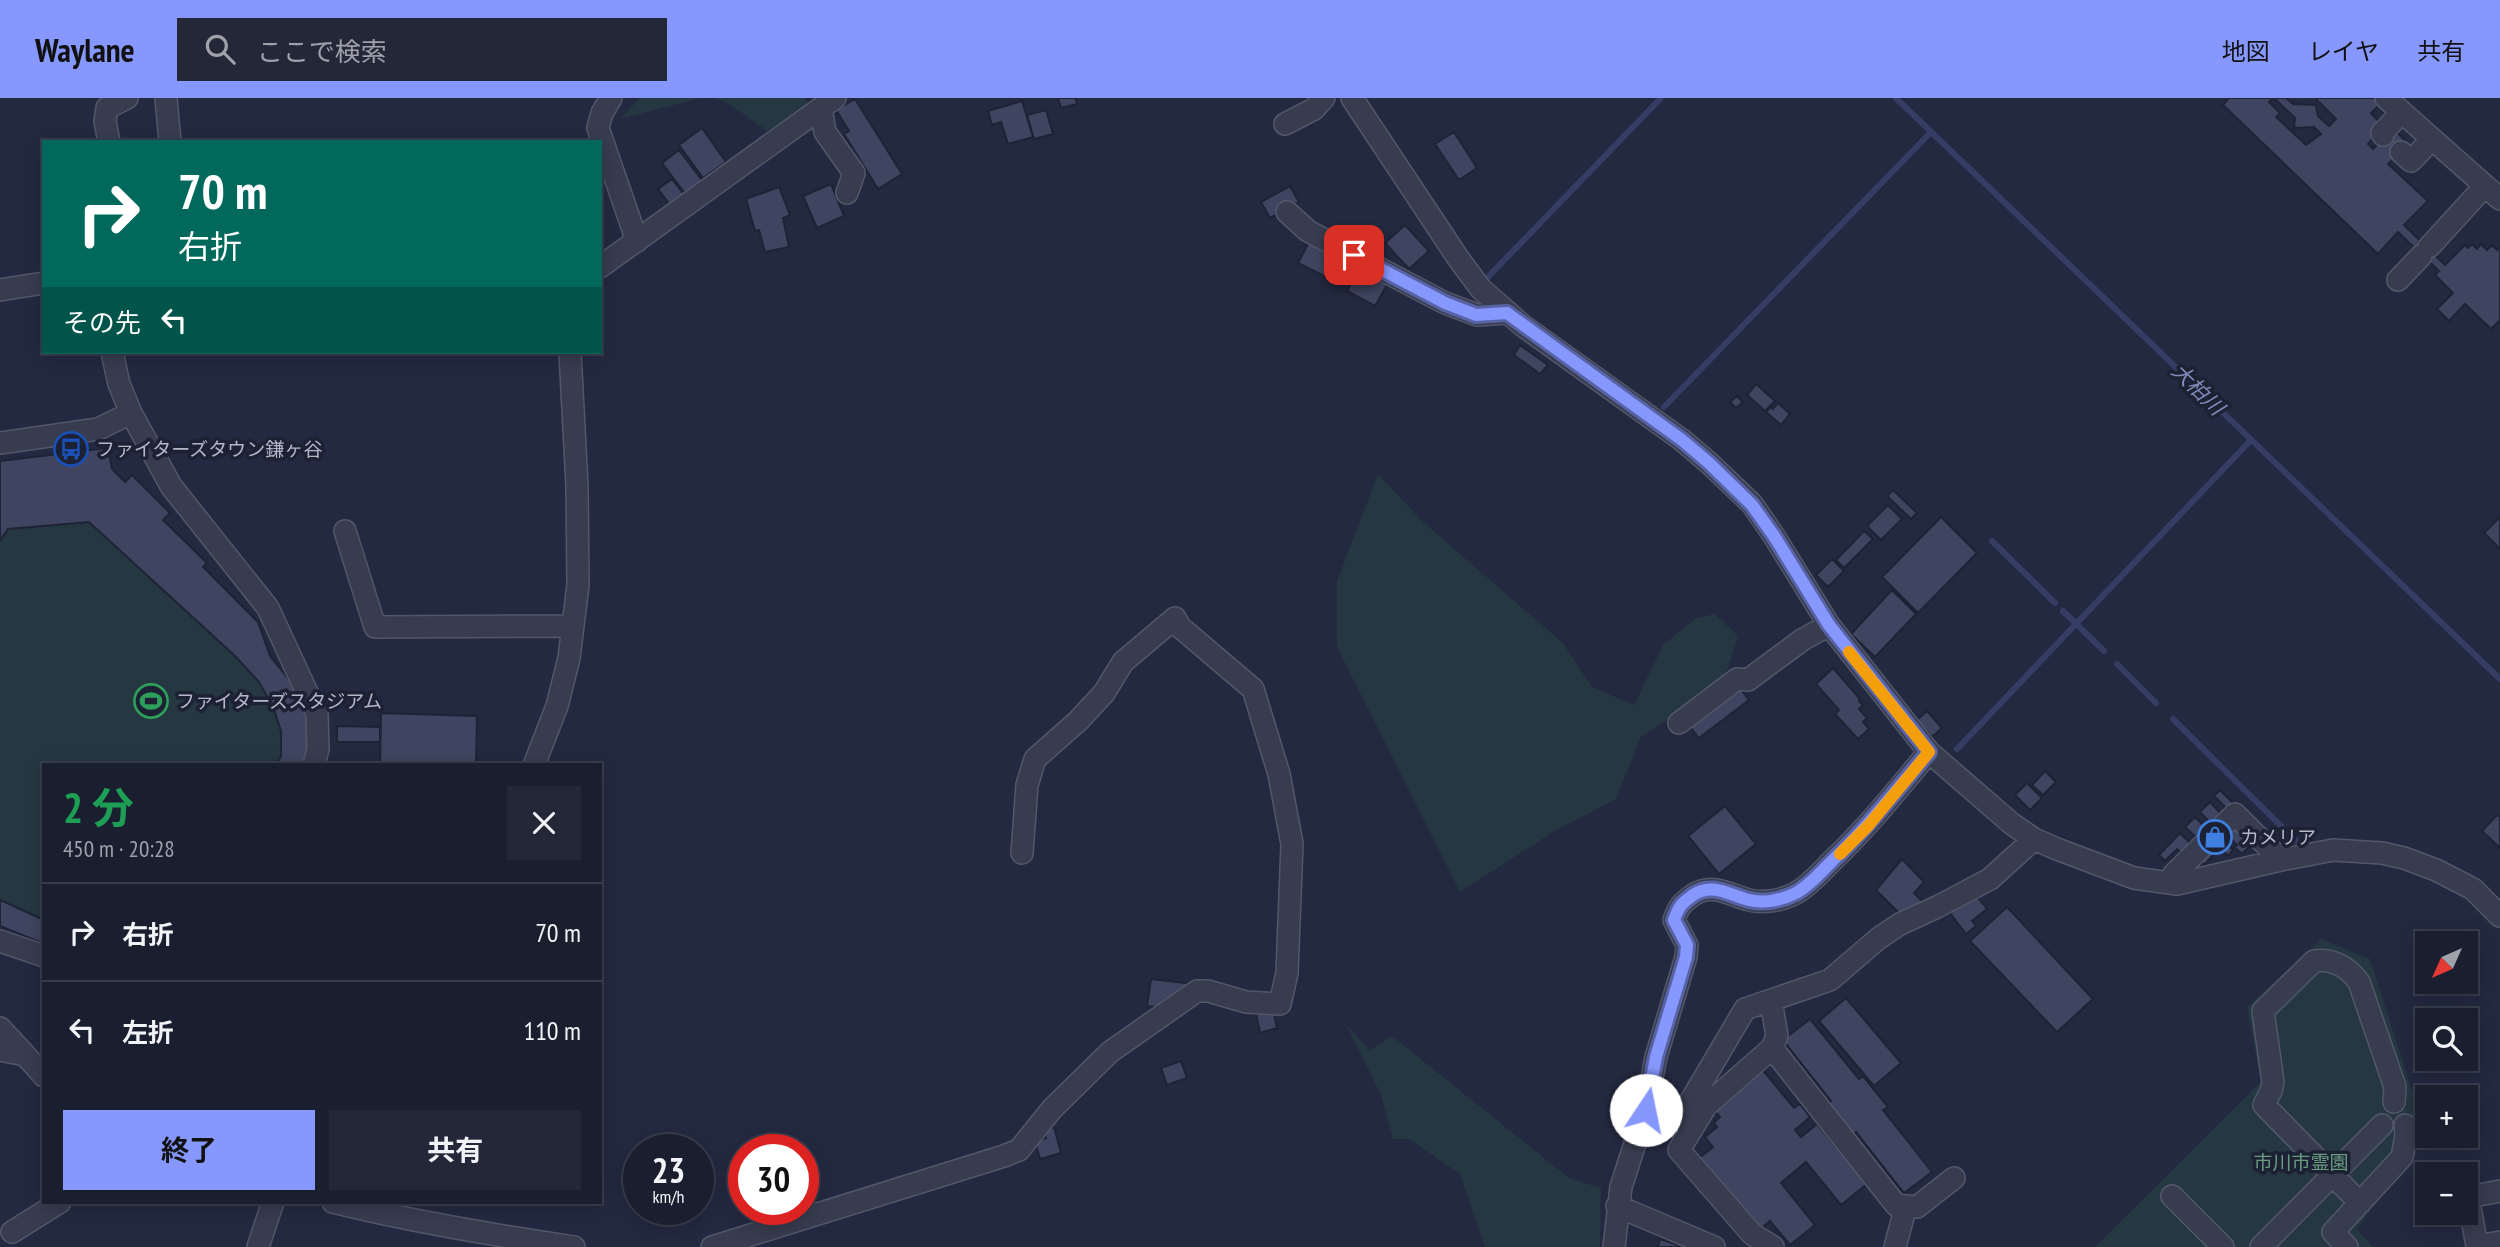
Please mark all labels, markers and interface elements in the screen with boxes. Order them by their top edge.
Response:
search box [177,18,667,81]
text: Waylane [35,28,135,71]
icon: search [201,30,239,68]
text: ここで検索 [257,35,387,68]
text: 地図 [2222,36,2270,67]
text: レイヤ [2308,36,2379,67]
text: 共有 [2417,36,2465,67]
text: 70 m [178,159,267,223]
icon: right [63,168,154,259]
text: 右折 [178,225,242,267]
pin [1324,225,1384,285]
icon: arrive [1335,236,1373,274]
icon: left [155,301,193,339]
text: その先 [63,306,141,339]
water label: 大柏川 [2166,357,2231,422]
bus stop icon: ファイターズタウン鎌ヶ谷 [52,430,90,468]
place label: ファイターズタウン鎌ヶ谷 [96,437,322,461]
sports icon: ファイターズスタジアム [132,682,170,720]
place label: ファイターズスタジアム [176,689,382,713]
text: 2 分 [63,780,134,835]
button: close [507,786,581,860]
shop icon: カメリア [2196,818,2234,856]
place label: カメリア [2240,825,2316,849]
text: 450 m · 20:28 [63,834,175,863]
icon: right [63,913,101,951]
text: 70 m [535,916,581,949]
text: 右折 [122,918,174,951]
north arrow [2415,931,2478,994]
map controls [2415,931,2478,1225]
button: search [2415,1008,2478,1071]
icon: left [63,1011,101,1049]
text: 110 m [523,1014,581,1047]
text: 左折 [122,1016,174,1049]
position arrow [1609,1073,1683,1147]
button: + [2415,1085,2478,1148]
button: 終了 [63,1110,315,1190]
button: 共有 [329,1110,581,1190]
speed limit sign: 30 [728,1134,819,1225]
text: 23 [652,1147,685,1193]
park label: 市川市霊園 [2253,1150,2349,1174]
button: − [2415,1162,2478,1225]
text: km/h [653,1185,684,1208]

